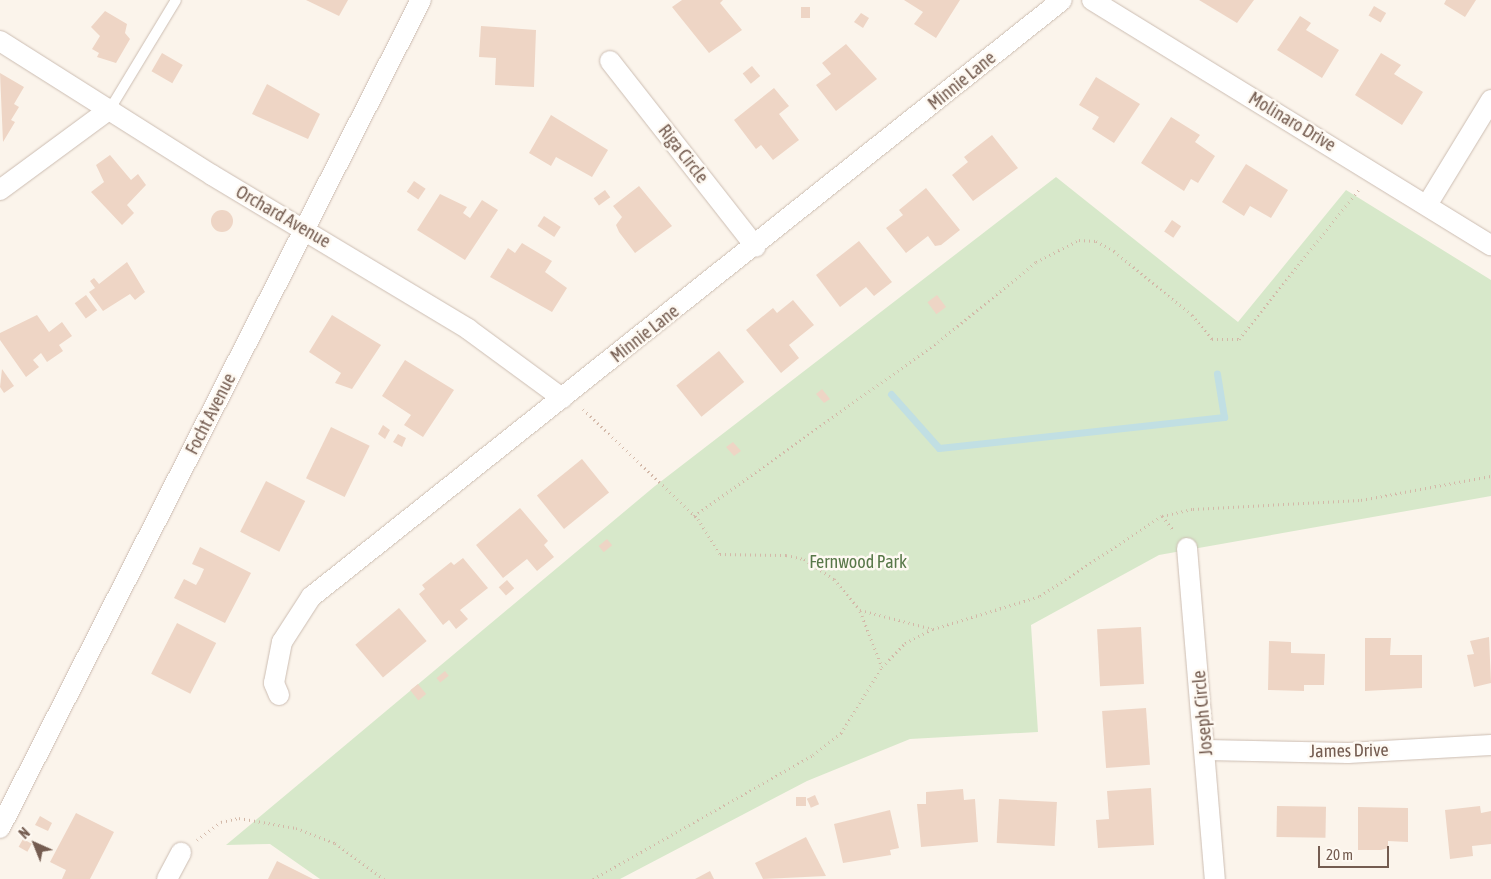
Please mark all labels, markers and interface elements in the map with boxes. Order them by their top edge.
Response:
street label: Minnie Lane [924,47,1000,115]
street label: Molinaro Drive [1245,88,1339,156]
street label: Riga Circle [653,120,713,188]
street label: Orchard Avenue [232,181,334,253]
street label: Minnie Lane [607,301,683,367]
street label: Focht Avenue [181,370,241,458]
park label: Fernwood Park [809,551,907,573]
street label: Joseph Circle [1189,669,1217,757]
street label: James Drive [1309,740,1389,762]
north arrow [10,819,60,869]
text: N [16,825,33,842]
scale bar [1321,836,1392,868]
text: 20 m [1326,846,1353,863]

